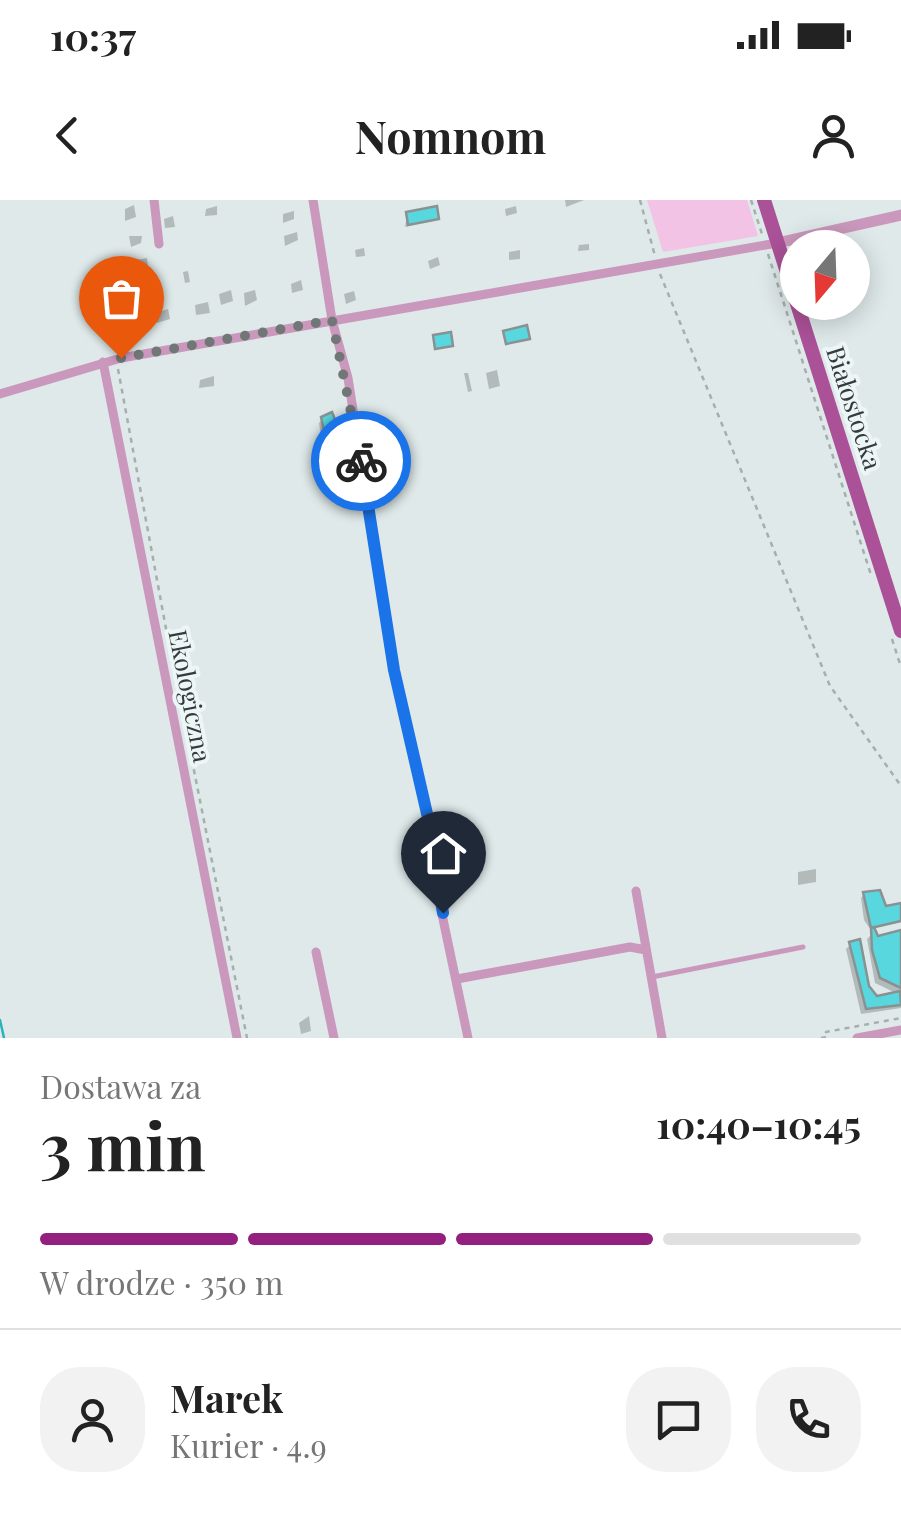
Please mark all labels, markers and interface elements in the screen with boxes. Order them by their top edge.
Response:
text: 10:37 [50,10,136,61]
text: Nomnom [355,105,546,165]
icon: back [40,108,95,163]
icon: person [806,108,861,163]
north arrow [780,230,870,320]
map controls [780,230,870,320]
pin [79,256,164,359]
icon: bag [94,271,149,326]
street label: Białostocka [820,342,891,474]
courier [311,411,411,511]
icon: bike [334,434,389,489]
street label: Ekologiczna [162,627,221,765]
pin [401,811,486,914]
icon: home [416,826,471,881]
text: Dostawa za [40,1064,201,1107]
text: 10:40–10:45 [656,1098,861,1149]
text: 3 min [40,1101,206,1187]
text: W drodze · 350 m [40,1260,283,1303]
button: person [40,1367,145,1472]
button: chat [626,1367,731,1472]
button: phone [756,1367,861,1472]
text: Marek [170,1372,283,1423]
text: Kurier · 4.9 [170,1423,327,1466]

